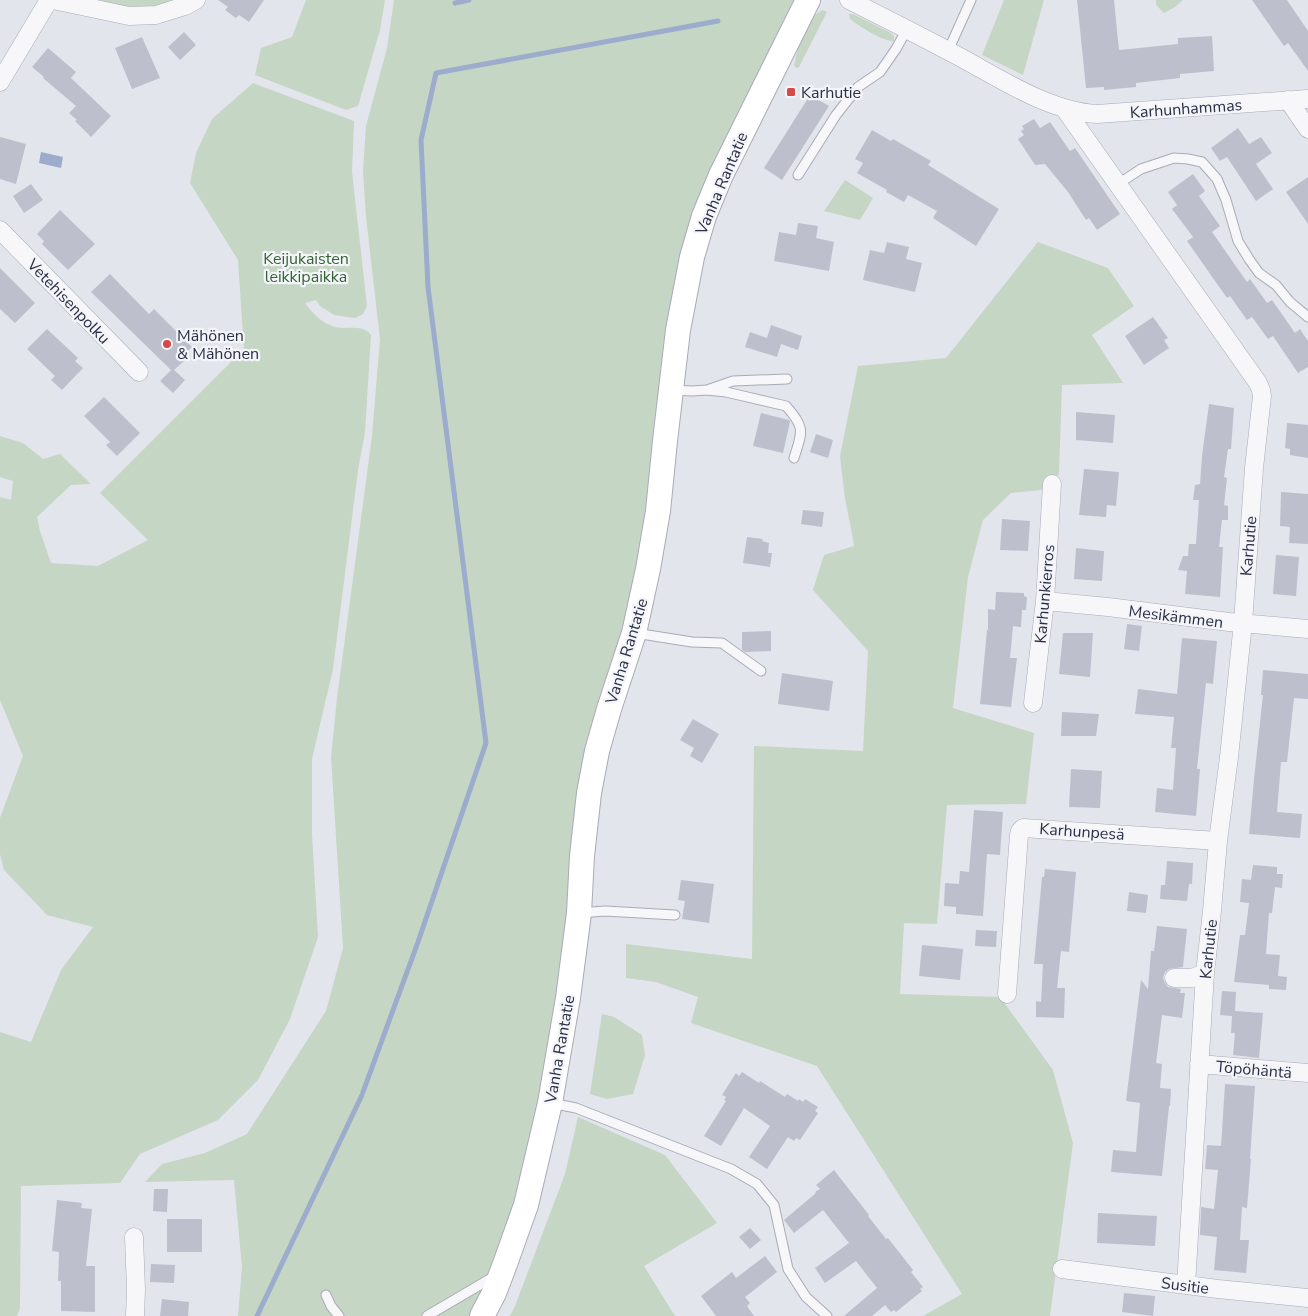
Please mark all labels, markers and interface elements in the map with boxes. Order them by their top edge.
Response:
place label: Karhutie [801,82,861,104]
marker: Karhutie [785,86,797,98]
street label: Karhunhammas [1129,94,1243,124]
street label: Vanha Rantatie [690,129,753,239]
park label: Keijukaisten leikkipaikka [263,248,349,288]
street label: Vetehisenpolku [21,254,115,349]
place label: Mähönen & Mähönen [177,325,259,365]
marker: Mähönen & Mähönen [161,338,173,350]
street label: Karhutie [1235,515,1263,577]
street label: Karhunkierros [1030,544,1060,645]
street label: Vanha Rantatie [600,596,653,708]
street label: Mesikämmen [1127,600,1224,634]
street label: Karhunpesä [1039,818,1125,846]
street label: Karhutie [1195,918,1223,980]
street label: Vanha Rantatie [539,993,580,1106]
street label: Töpöhäntä [1215,1056,1293,1084]
street label: Susitie [1160,1272,1210,1300]

